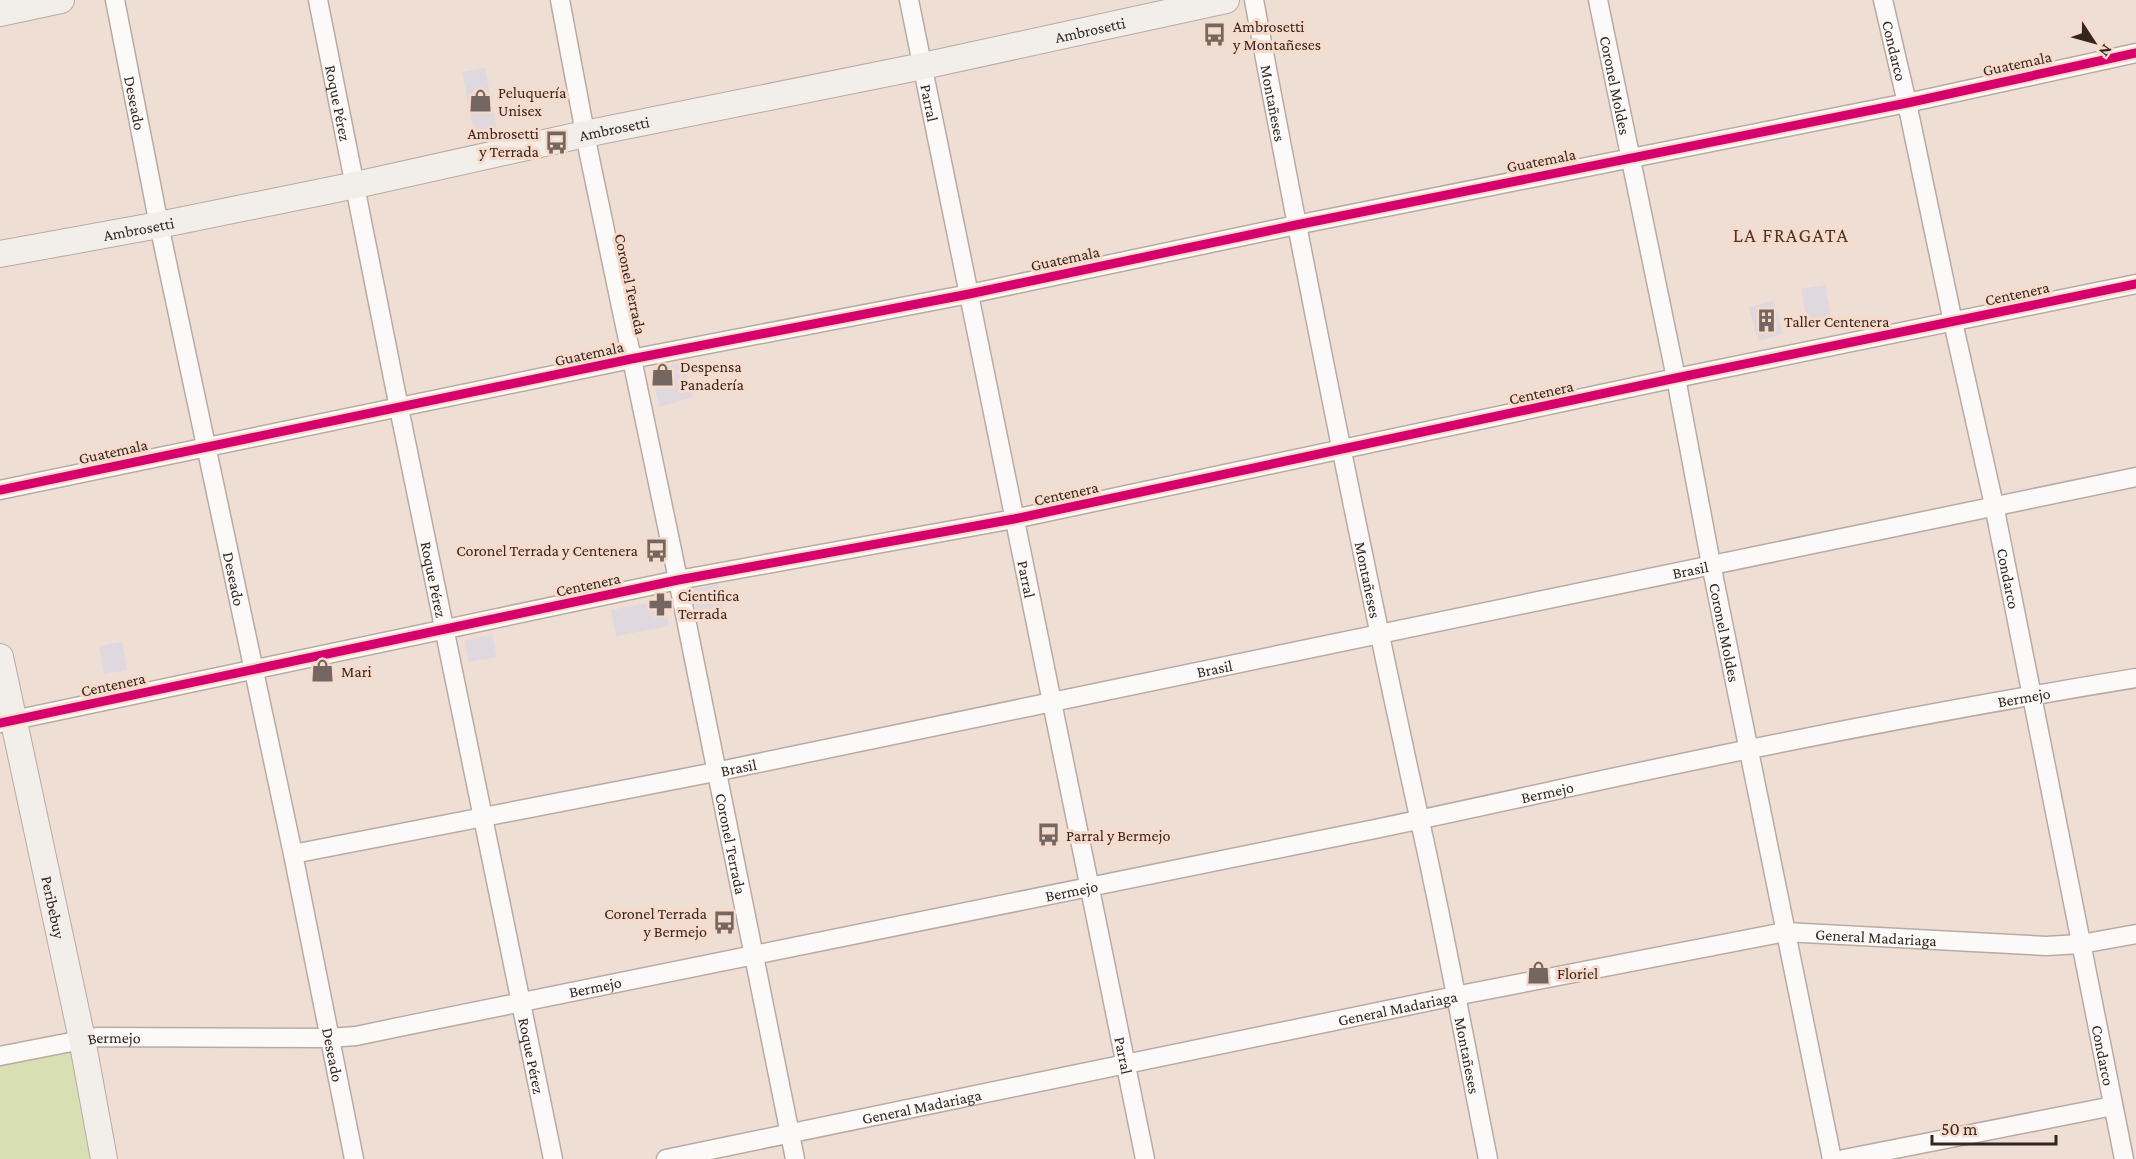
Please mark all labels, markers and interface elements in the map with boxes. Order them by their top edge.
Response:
north arrow [2064,12,2124,72]
street label: Ambrosetti [1053,14,1127,46]
place label: Ambrosetti y Montañeses [1232,18,1321,54]
street label: Condarco [1879,19,1910,83]
bus stop icon: Ambrosetti y Montañeses [1202,22,1228,48]
street label: Coronel Moldes [1597,34,1634,136]
text: N [2096,41,2116,60]
street label: Guatemala [1981,48,2054,79]
street label: Roque Pérez [322,64,354,143]
street label: Montañeses [1257,64,1289,143]
street label: Deseado [121,75,148,132]
street label: Parral [917,83,942,123]
place label: Peluquería Unisex [498,84,567,119]
shop icon: Peluquería Unisex [467,88,493,114]
street label: Ambrosetti [577,113,651,144]
place label: Ambrosetti y Terrada [467,125,540,161]
bus stop icon: Ambrosetti y Terrada [544,129,570,155]
street label: Guatemala [1505,145,1578,176]
street label: Ambrosetti [102,214,176,244]
district label: LA FRAGATA [1733,224,1849,246]
street label: Coronel Terrada [612,232,650,337]
street label: Guatemala [1029,243,1102,274]
street label: Centenera [1983,278,2052,309]
building icon: Taller Centenera [1753,308,1779,334]
place label: Taller Centenera [1784,313,1890,330]
street label: Guatemala [553,338,626,369]
place label: Despensa Panadería [680,358,745,393]
shop icon: Despensa Panadería [649,362,675,388]
street label: Centenera [1507,377,1576,408]
street label: Guatemala [77,436,150,467]
street label: Centenera [1032,478,1101,509]
bus stop icon: Coronel Terrada y Centenera [643,537,669,563]
street label: Roque Pérez [418,540,450,619]
street label: Montañeses [1352,540,1384,620]
place label: Coronel Terrada y Centenera [456,542,639,560]
street label: Condarco [1994,547,2022,610]
street label: Deseado [220,550,248,608]
street label: Brasil [1671,558,1710,582]
street label: Parral [1014,559,1039,599]
street label: Centenera [554,569,623,600]
street label: Coronel Moldes [1706,582,1743,683]
place label: Cientifica Terrada [678,587,740,622]
pharmacy icon: Cientifica Terrada [647,591,673,617]
street label: Brasil [1195,657,1234,681]
shop icon: Mari [310,658,336,684]
place label: Mari [341,663,372,680]
street label: Centenera [79,669,148,700]
street label: Bermejo [1996,685,2052,710]
street label: Brasil [719,756,758,780]
street label: Bermejo [1520,778,1575,806]
street label: Coronel Terrada [712,792,749,897]
bus stop icon: Parral y Bermejo [1035,822,1061,848]
place label: Parral y Bermejo [1066,827,1171,845]
street label: Peribebuy [38,874,68,941]
street label: Bermejo [1044,878,1099,905]
place label: Coronel Terrada y Bermejo [604,905,708,941]
bus stop icon: Coronel Terrada y Bermejo [712,909,738,935]
street label: General Madariaga [1815,926,1938,950]
shop icon: Floriel [1526,960,1552,986]
place label: Floriel [1557,965,1598,982]
street label: Bermejo [567,974,623,1001]
street label: General Madariaga [1336,988,1460,1029]
street label: Roque Pérez [515,1016,547,1095]
street label: Montañeses [1452,1016,1483,1095]
street label: Condarco [2089,1023,2117,1087]
street label: Deseado [319,1026,346,1083]
street label: Bermejo [86,1029,141,1048]
street label: Parral [1111,1035,1136,1076]
street label: General Madariaga [860,1086,984,1127]
scale bar [1932,1108,2056,1146]
text: 50 m [1941,1119,1978,1139]

